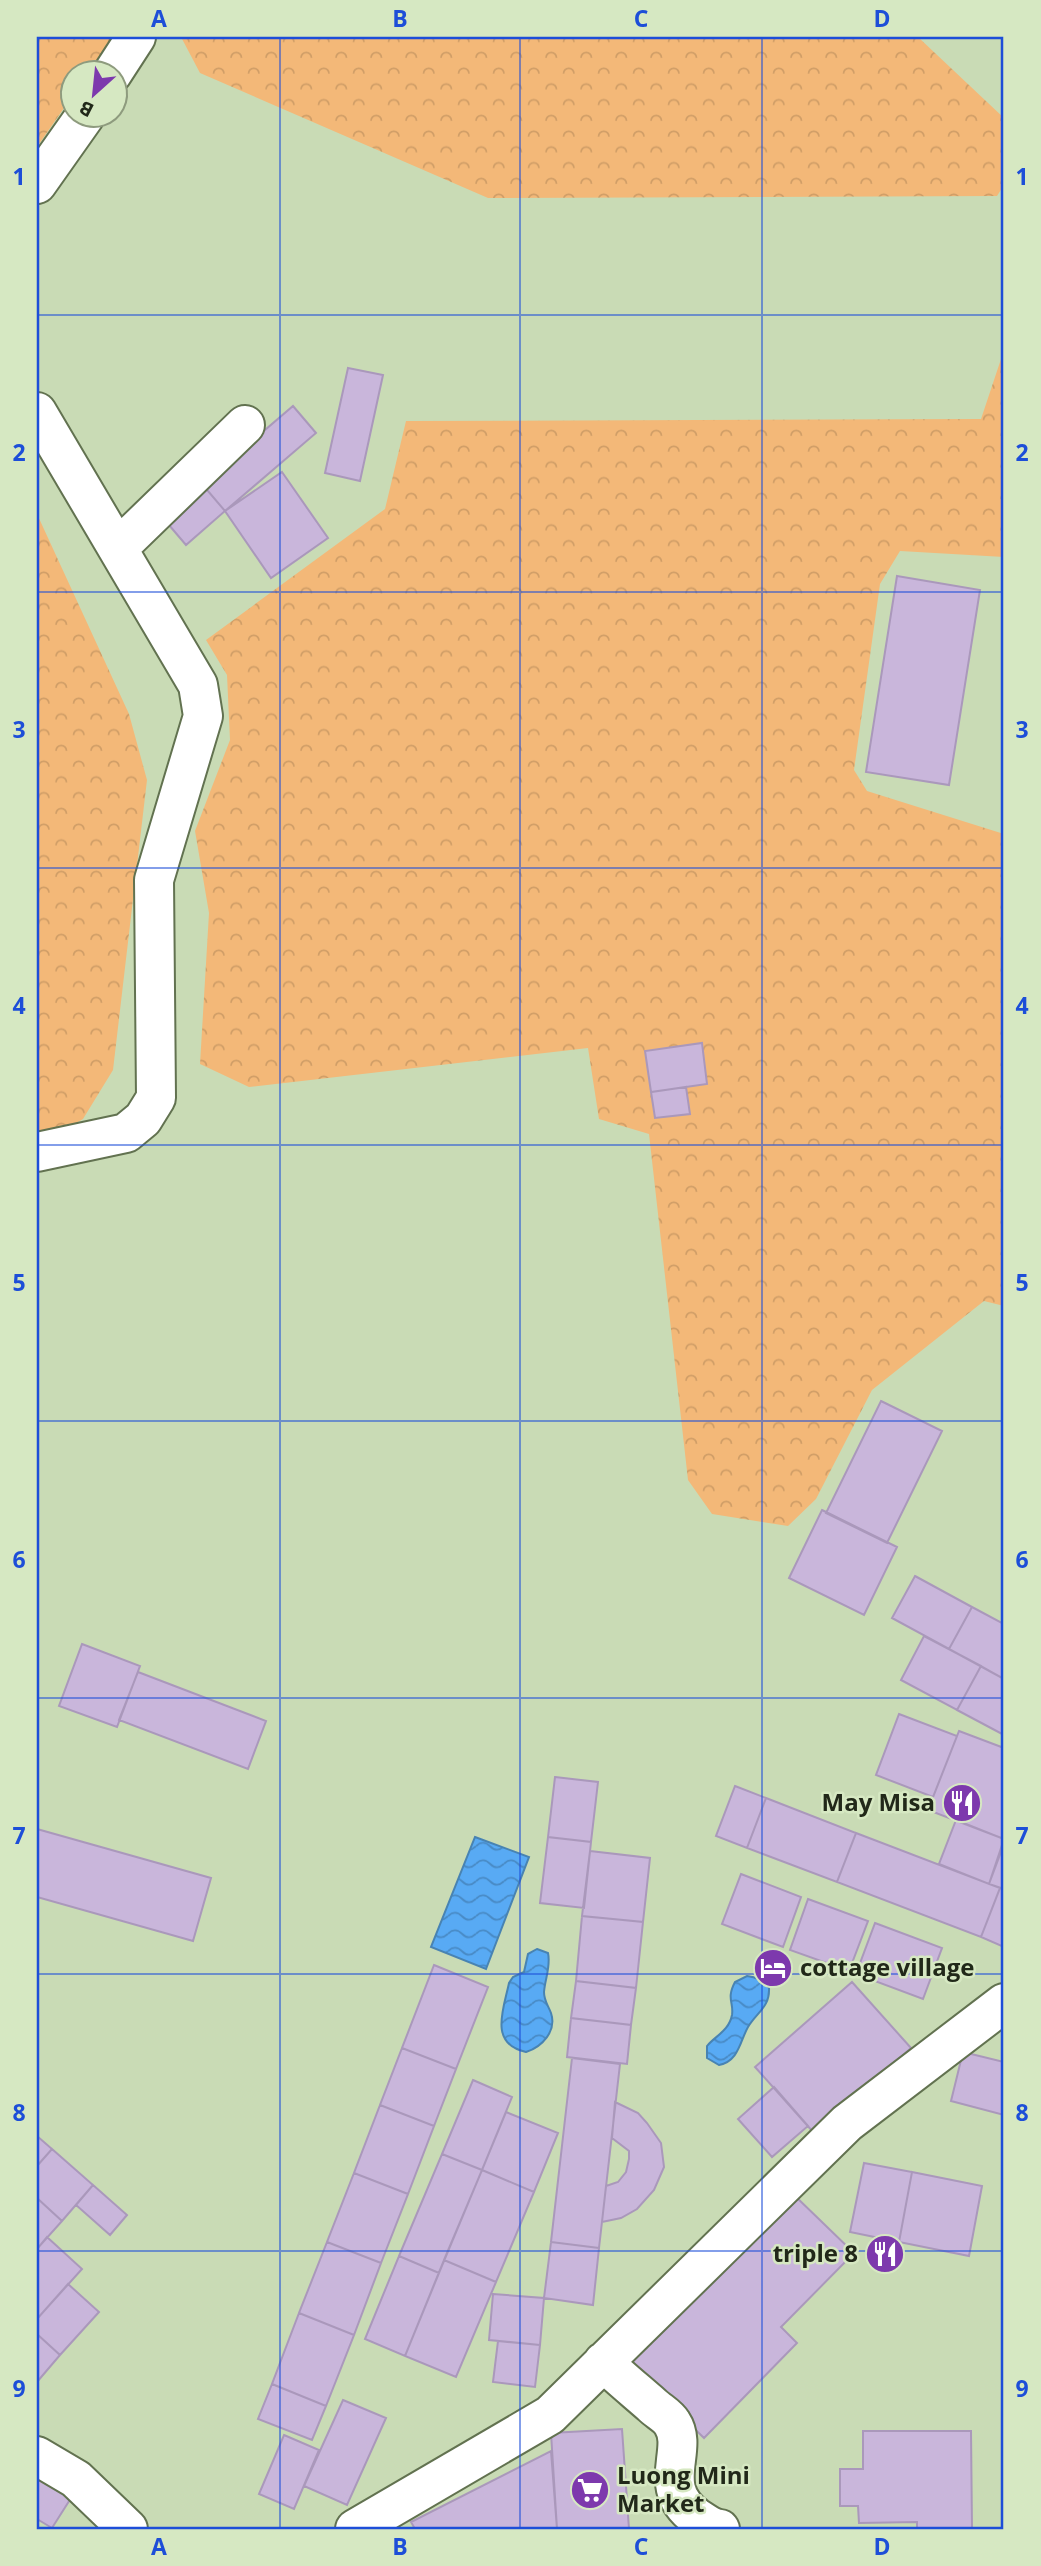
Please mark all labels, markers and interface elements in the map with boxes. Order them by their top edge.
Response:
text: A [151,2,167,34]
text: B [392,2,408,34]
text: C [634,2,648,34]
text: D [873,2,891,34]
north arrow [60,60,130,130]
text: B [75,95,98,124]
text: 1 [12,160,26,192]
text: 1 [1015,160,1029,192]
text: 2 [12,436,26,468]
text: 2 [1015,436,1029,468]
text: 3 [12,713,26,745]
text: 3 [1015,713,1029,745]
text: 4 [12,989,26,1021]
text: 4 [1015,989,1029,1021]
text: 5 [12,1266,26,1298]
text: 5 [1015,1266,1029,1298]
text: 6 [12,1543,26,1575]
text: 6 [1015,1543,1029,1575]
restaurant icon: May Misa [941,1782,983,1824]
place label: May Misa [822,1785,935,1818]
text: 7 [12,1819,26,1851]
text: 7 [1015,1819,1029,1851]
hotel icon: cottage village [752,1947,794,1989]
place label: cottage village [800,1950,974,1983]
text: 8 [12,2096,26,2128]
text: 8 [1015,2096,1029,2128]
restaurant icon: triple 8 [864,2233,906,2275]
place label: triple 8 [773,2236,858,2269]
text: 9 [12,2372,26,2404]
text: 9 [1015,2372,1029,2404]
place label: Luong Mini Market [617,2458,750,2519]
supermarket icon: Luong Mini Market [569,2469,611,2511]
text: A [151,2530,167,2562]
text: B [392,2530,408,2562]
text: C [634,2530,648,2562]
text: D [873,2530,891,2562]

